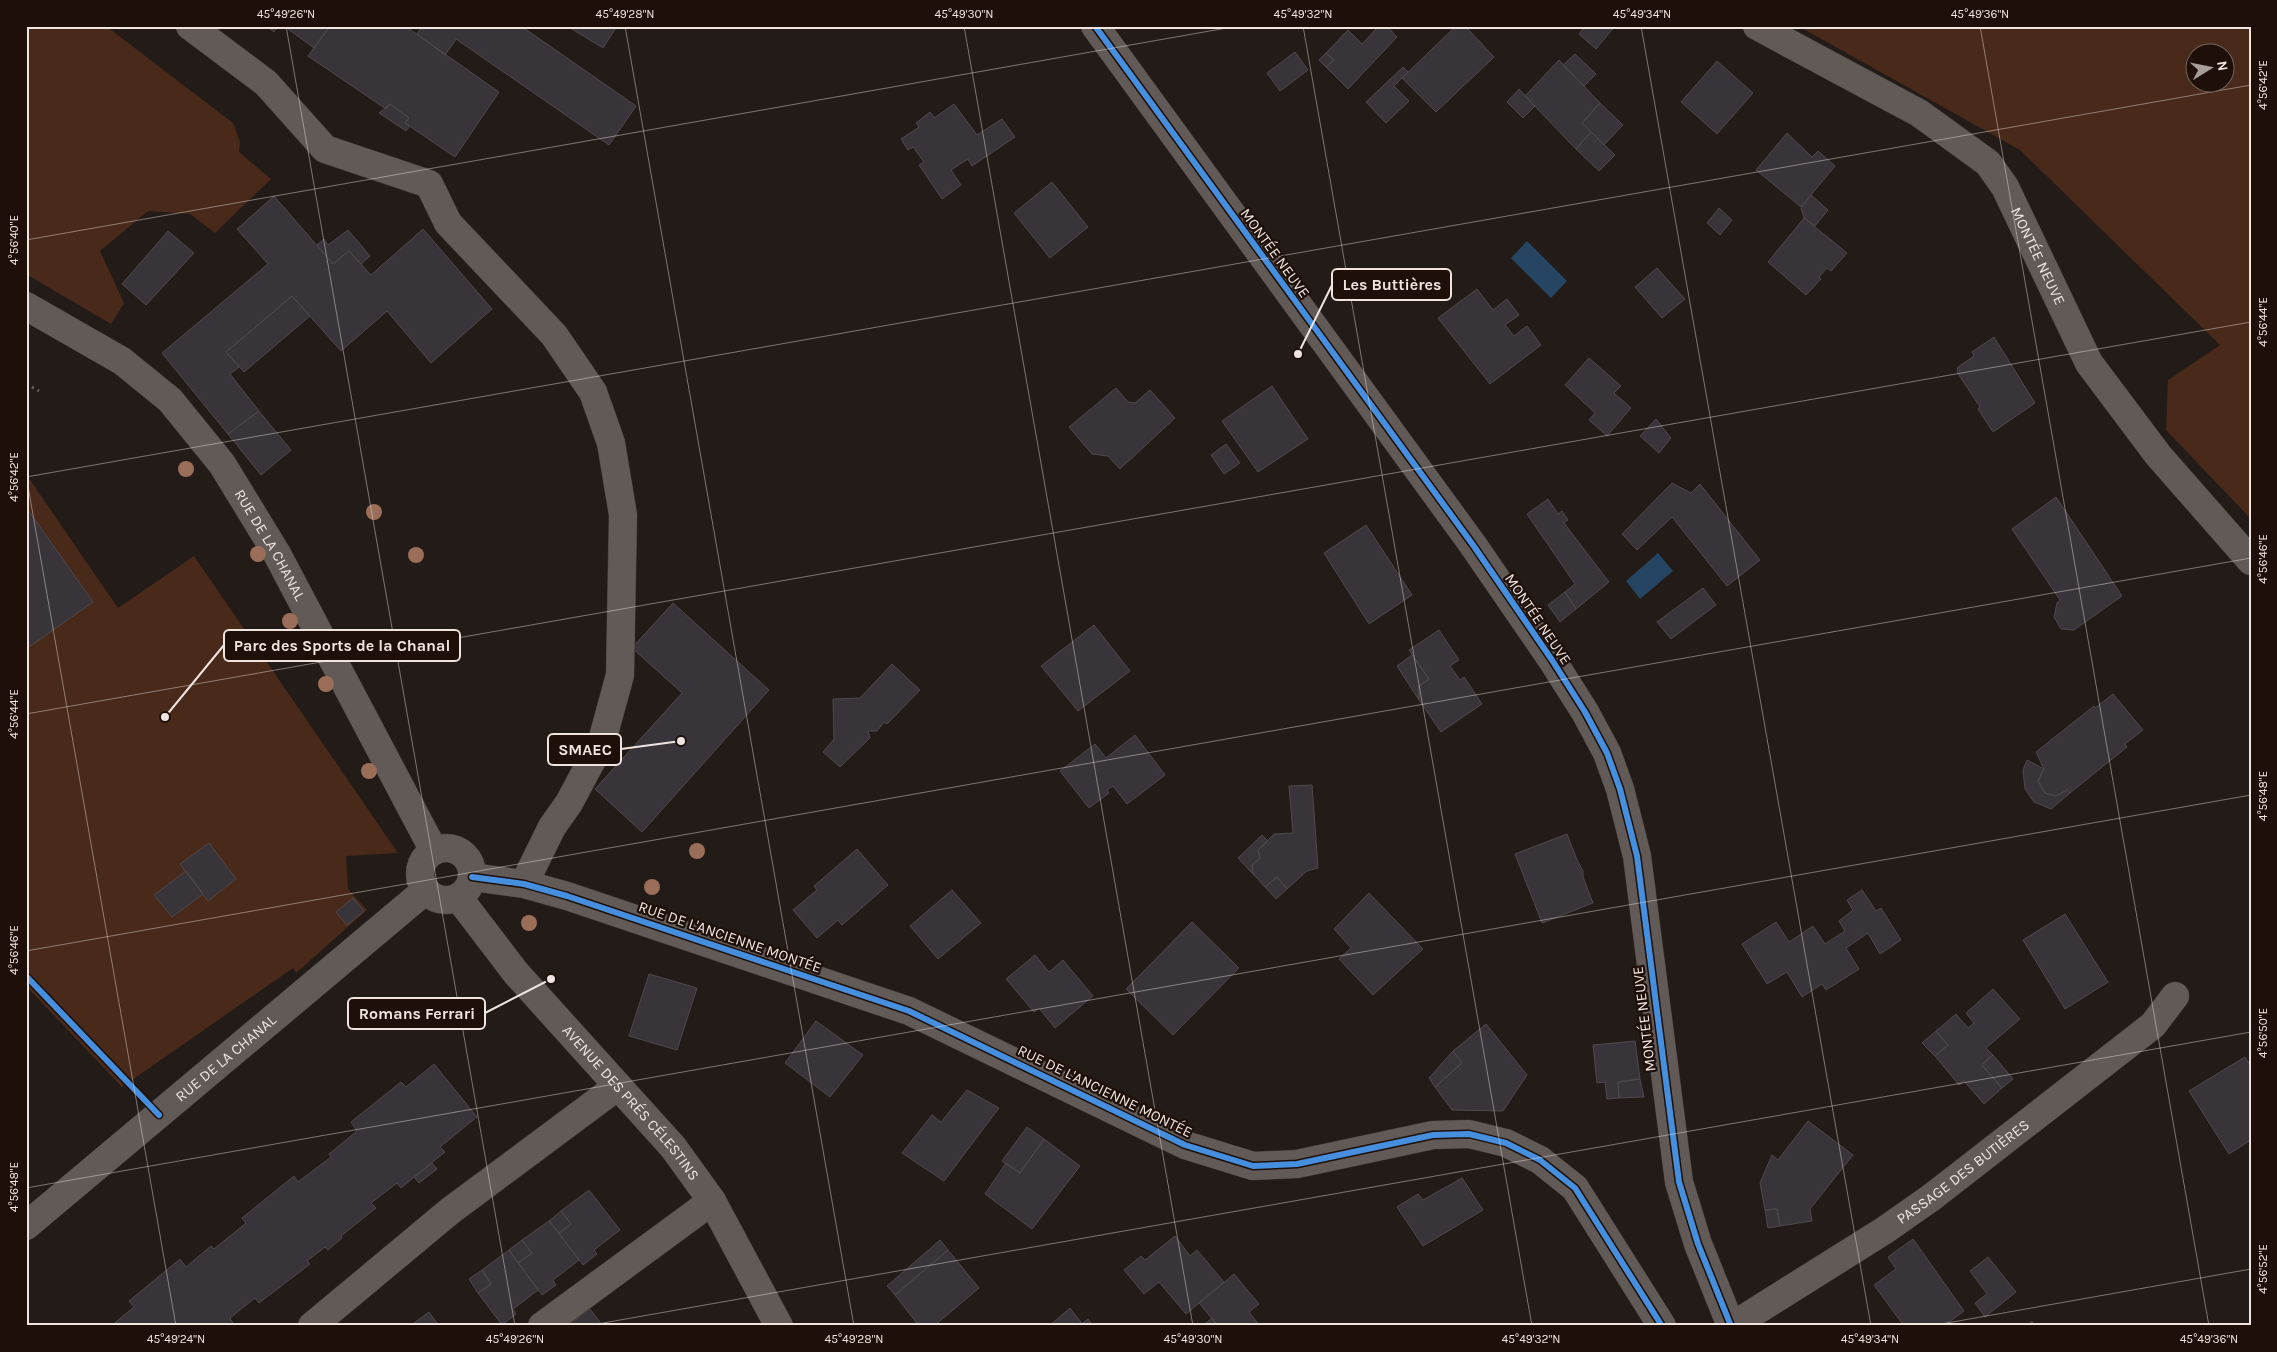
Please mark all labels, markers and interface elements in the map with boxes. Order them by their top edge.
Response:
text: 45°49'26"N [257,7,315,21]
text: 45°49'28"N [595,7,655,21]
text: 45°49'30"N [935,7,993,21]
text: 45°49'32"N [1274,7,1332,21]
text: 45°49'34"N [1613,7,1671,21]
text: 45°49'36"N [1951,7,2009,21]
north arrow [2184,42,2234,92]
text: N [2213,59,2232,72]
text: 4°56'42"E [2256,60,2270,110]
street label: MONTÉE NEUVE [2007,204,2069,308]
street label: MONTÉE NEUVE [1237,205,1313,301]
text: 4°56'40"E [7,215,21,265]
callout: Les Buttières [1332,269,1451,300]
text: Les Buttières [1343,275,1441,294]
text: 4°56'44"E [2256,297,2270,347]
text: 4°56'42"E [7,452,21,502]
street label: RUE DE LA CHANAL [231,486,309,604]
text: 4°56'46"E [2256,534,2270,584]
street label: MONTÉE NEUVE [1501,570,1575,668]
callout: Parc des Sports de la Chanal [224,630,460,661]
text: Parc des Sports de la Chanal [234,636,450,655]
text: 4°56'44"E [7,689,21,739]
callout: SMAEC [548,734,621,765]
text: SMAEC [558,740,612,759]
text: 4°56'48"E [2256,771,2270,821]
street label: RUE DE L'ANCIENNE MONTÉE [636,897,824,977]
text: 4°56'46"E [7,925,21,975]
street label: MONTÉE NEUVE [1629,965,1659,1073]
callout: Romans Ferrari [348,998,485,1029]
text: Romans Ferrari [359,1004,475,1023]
text: 4°56'50"E [2256,1008,2270,1058]
street label: RUE DE LA CHANAL [172,1011,280,1105]
street label: AVENUE DES PRÉS CÉLESTINS [559,1021,703,1184]
street label: RUE DE L'ANCIENNE MONTÉE [1015,1041,1195,1141]
street label: PASSAGE DES BUTIÈRES [1893,1116,2033,1228]
text: 4°56'48"E [7,1162,21,1212]
text: 4°56'52"E [2256,1244,2270,1294]
text: 45°49'24"N [147,1332,205,1346]
text: 45°49'26"N [486,1332,544,1346]
text: 45°49'28"N [824,1332,884,1346]
text: 45°49'30"N [1164,1332,1222,1346]
text: 45°49'32"N [1502,1332,1560,1346]
text: 45°49'34"N [1841,1332,1899,1346]
text: 45°49'36"N [2180,1332,2238,1346]

